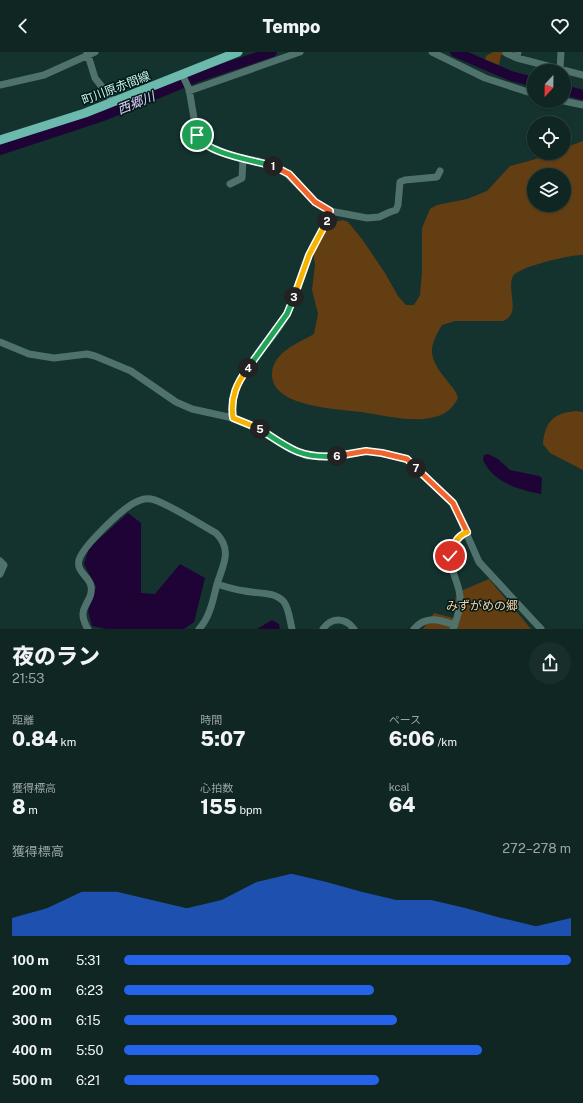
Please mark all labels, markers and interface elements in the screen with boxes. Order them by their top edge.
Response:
icon: back [12,15,34,37]
icon: heart [549,15,571,37]
text: Tempo [262,16,321,37]
north arrow [527,64,571,108]
map controls [527,64,571,212]
street label: 町川原赤間線 [80,69,152,107]
water label: 西郷川 [115,88,159,117]
button: locate [527,116,571,160]
pin [180,118,214,152]
icon: arrive [186,124,208,146]
pin: 1 [263,156,283,176]
text: 1 [271,160,275,172]
button: layers [527,168,571,212]
pin: 2 [317,211,337,231]
text: 2 [324,215,331,227]
pin: 3 [284,287,304,307]
text: 3 [290,291,298,303]
pin: 4 [238,358,258,378]
text: 4 [244,362,252,374]
pin: 5 [250,419,270,439]
text: 5 [256,423,264,435]
pin: 6 [327,446,347,466]
text: 6 [333,450,341,462]
pin: 7 [406,458,426,478]
text: 7 [413,462,419,474]
pin [433,539,467,573]
icon: check [439,545,461,567]
park label: みずがめの郷 [446,599,518,613]
button: share [529,642,571,684]
text: 夜のラン [12,643,100,669]
text: 21:53 [12,671,45,686]
text: 距離 [12,714,34,726]
text: 時間 [200,714,222,726]
text: ペース [389,714,421,726]
text: 0.84 [12,727,58,751]
text: 5:07 [200,727,246,751]
text: 6:06 [389,727,435,751]
text: km [58,736,76,748]
text: /km [435,736,457,748]
text: kcal [389,781,410,793]
text: 獲得標高 [12,782,56,794]
text: 心拍数 [200,782,233,794]
text: 64 [389,793,416,817]
text: 8 [12,795,26,819]
text: 155 [200,795,237,819]
text: m [26,804,38,816]
text: bpm [237,804,262,816]
text: 272–278 m [502,841,571,856]
text: 獲得標高 [12,844,64,859]
text: 100 m [12,953,49,968]
text: 5:31 [76,953,101,968]
text: 200 m [12,983,52,998]
text: 6:23 [76,983,103,998]
text: 300 m [12,1013,52,1028]
text: 6:15 [76,1013,101,1028]
text: 400 m [12,1043,52,1058]
text: 5:50 [76,1043,104,1058]
text: 500 m [12,1073,52,1088]
text: 6:21 [76,1073,100,1088]

